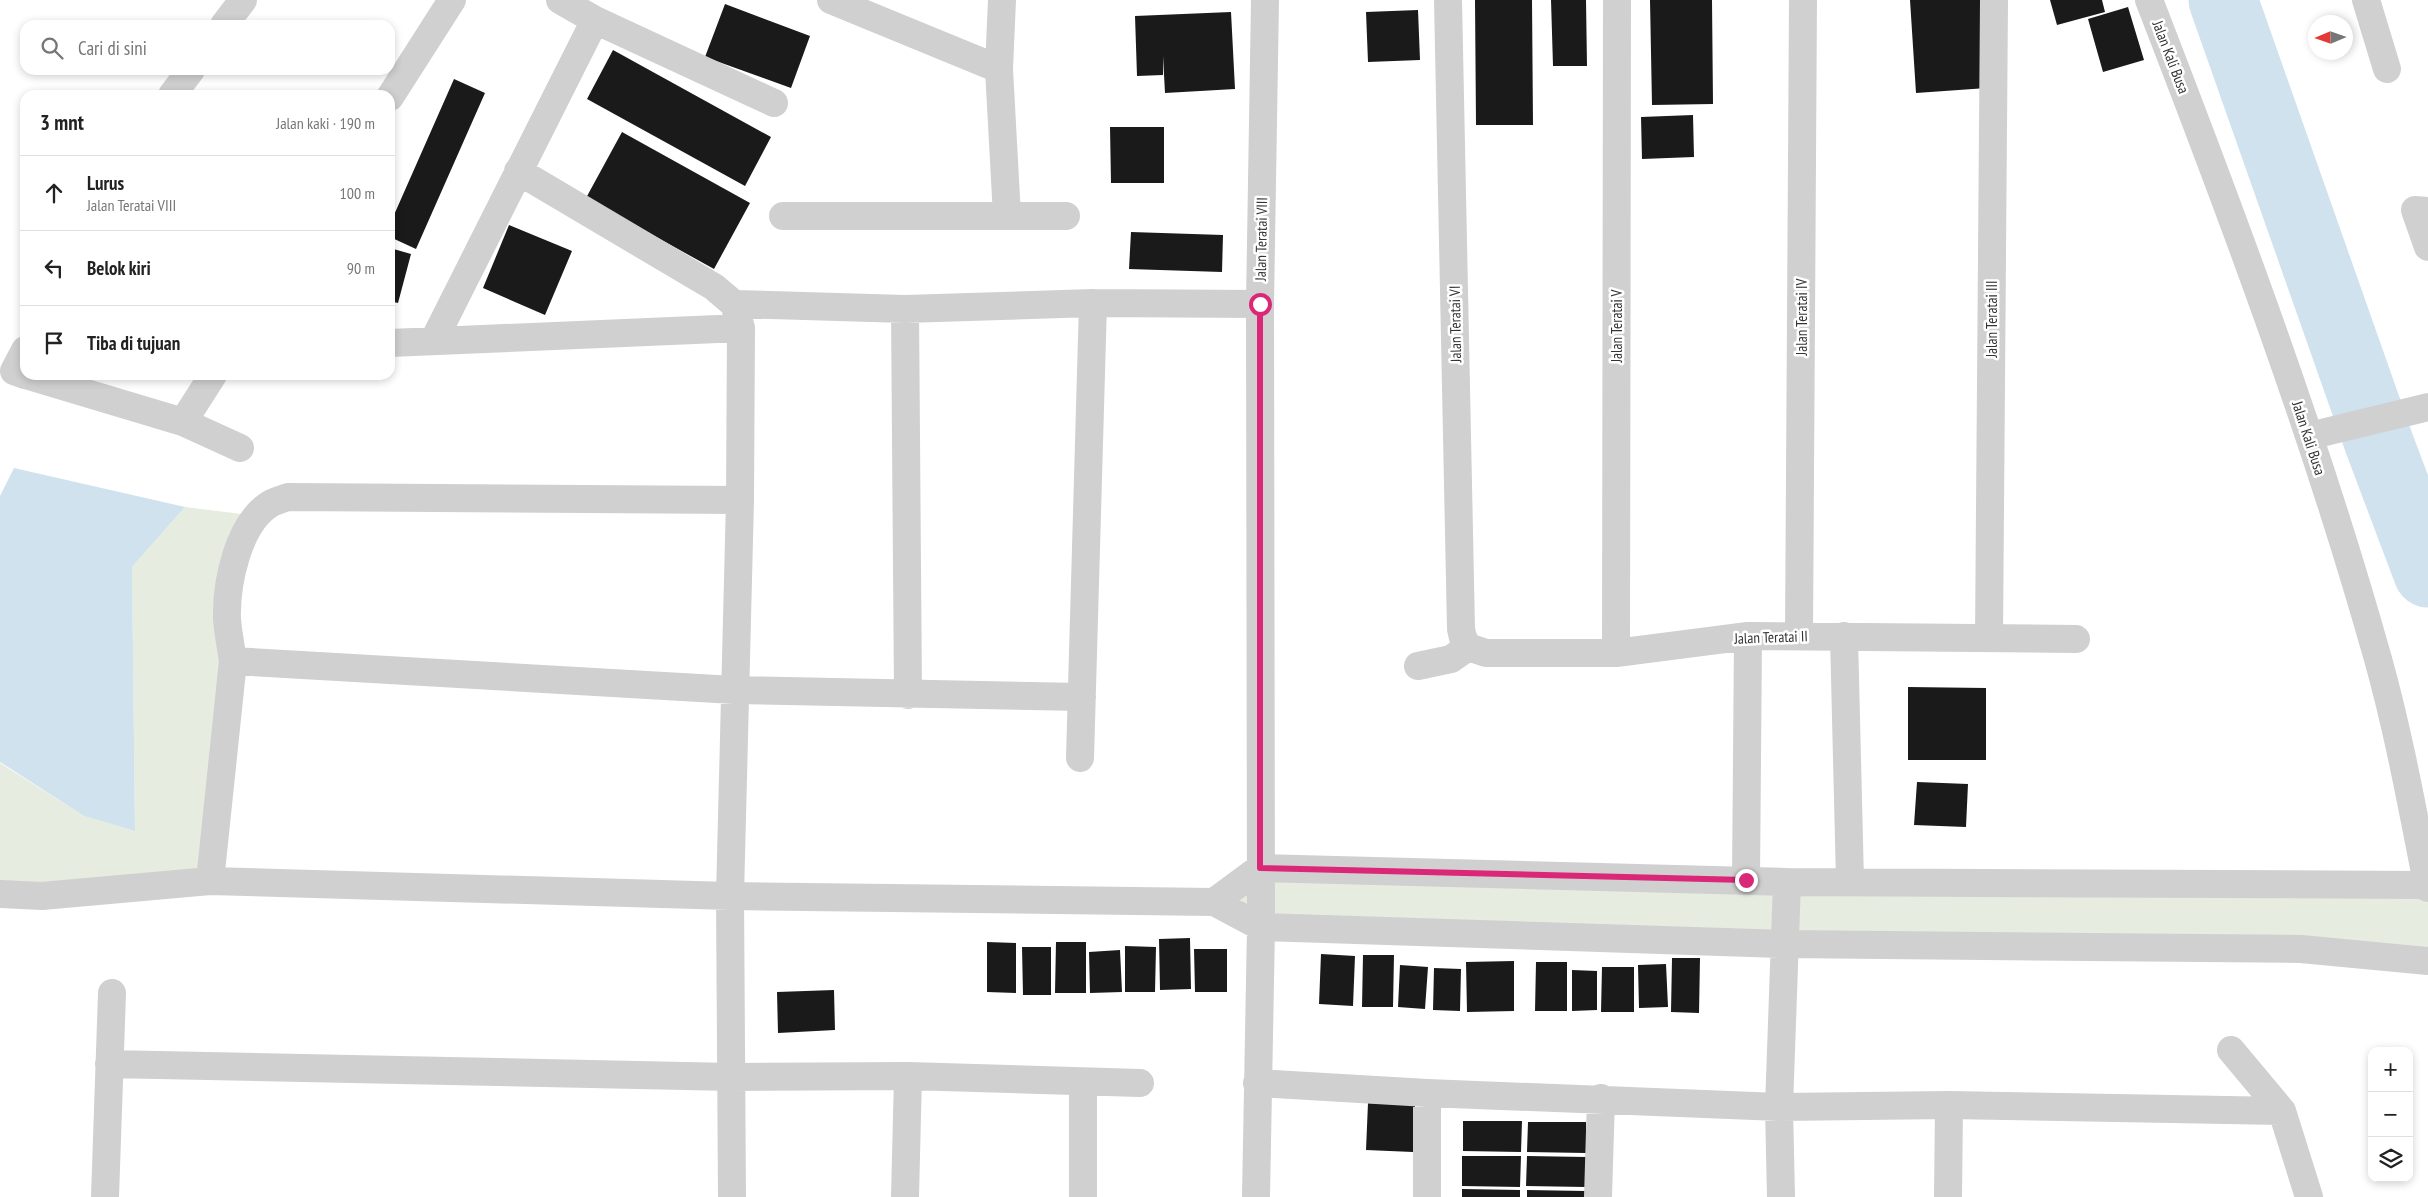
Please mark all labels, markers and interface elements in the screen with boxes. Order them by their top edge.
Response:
north arrow [2308,15,2353,60]
street label: Jalan Kali Busa [2148,17,2194,96]
search box [20,20,395,75]
icon: search [38,34,66,62]
text: Cari di sini [78,36,147,60]
text: 3 mnt [40,109,84,136]
text: Jalan kaki · 190 m [276,113,375,133]
text: Lurus [87,171,124,195]
icon: ahead [40,179,68,207]
text: 100 m [340,183,375,203]
text: Jalan Teratai VIII [87,195,176,215]
street label: Jalan Teratai VIII [1251,197,1271,282]
icon: left [40,254,68,282]
text: Belok kiri [87,256,151,280]
text: 90 m [347,258,375,278]
street label: Jalan Teratai IV [1792,278,1811,356]
street label: Jalan Teratai III [1982,281,2001,359]
street label: Jalan Teratai VI [1445,286,1465,363]
street label: Jalan Teratai V [1607,289,1626,364]
route start [1249,293,1272,316]
icon: arrive [40,329,68,357]
text: Tiba di tujuan [87,331,180,355]
street label: Jalan Kali Busa [2288,398,2330,477]
street label: Jalan Teratai II [1733,626,1808,648]
route end [1735,869,1758,892]
map controls [2368,1047,2413,1182]
button: + [2368,1047,2413,1092]
button: − [2368,1092,2413,1137]
button: layers [2368,1137,2413,1182]

